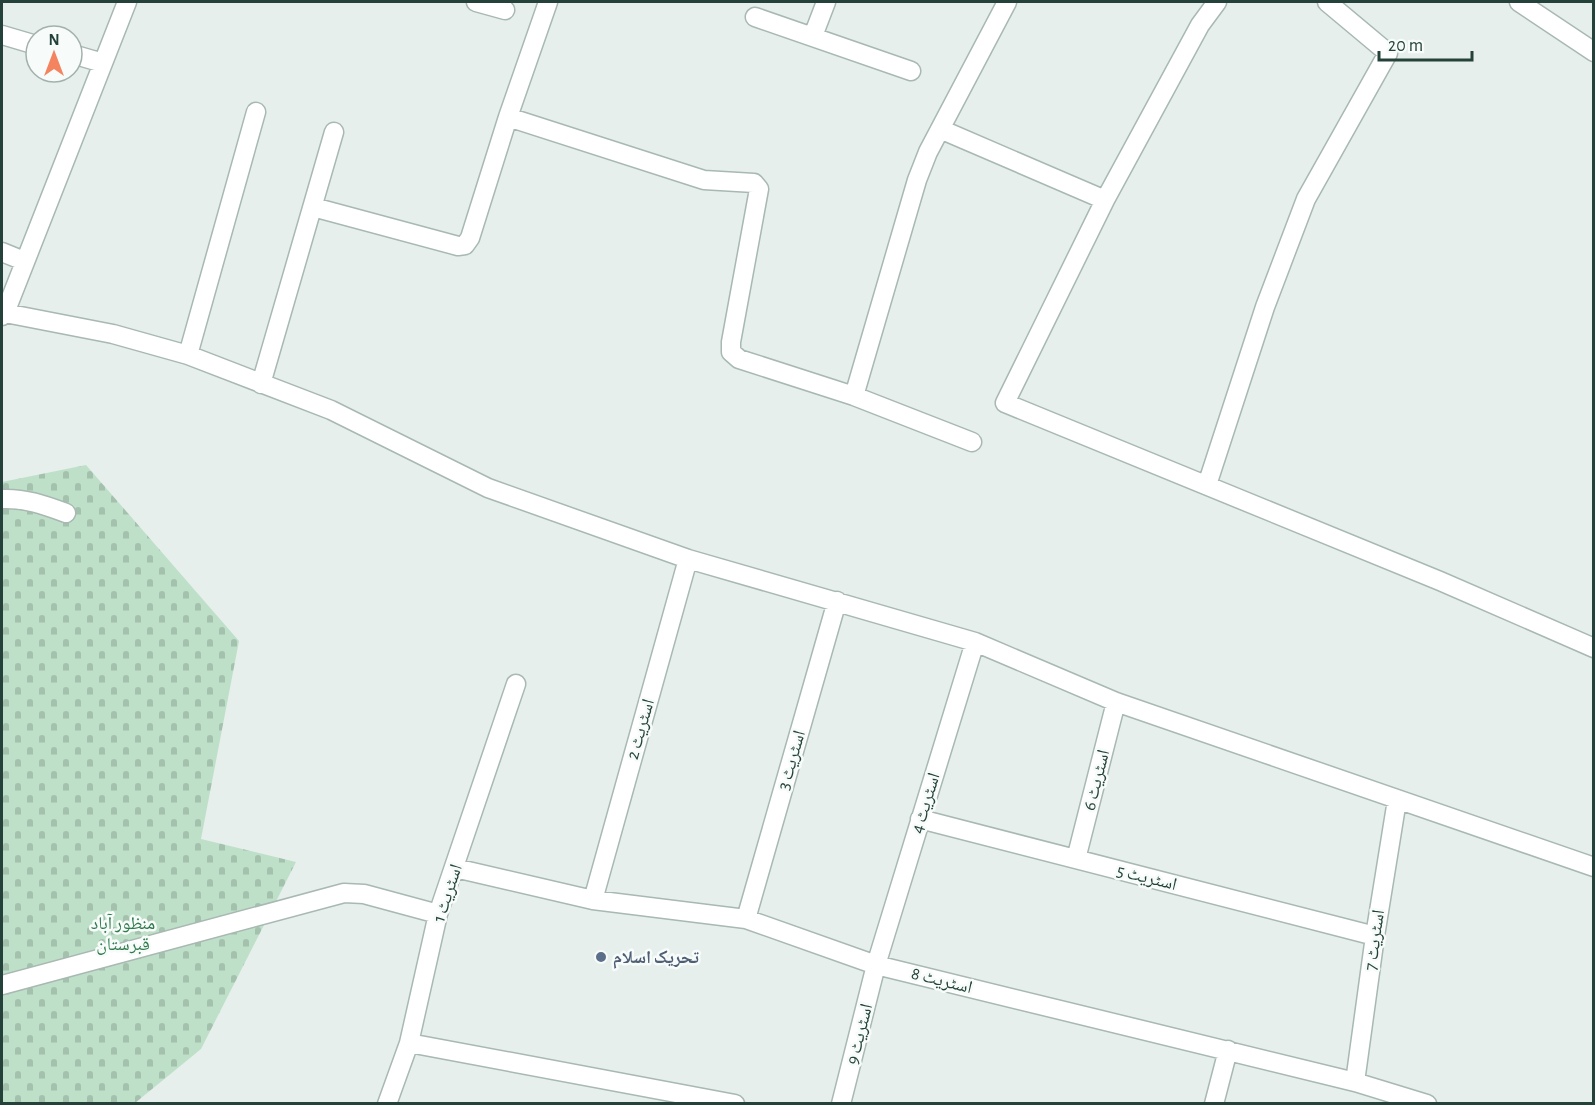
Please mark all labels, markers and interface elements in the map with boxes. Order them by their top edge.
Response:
north arrow [24,24,84,84]
scale bar [1379,24,1472,62]
text: N [48,32,60,48]
text: 20 m [1388,37,1423,55]
street label: اسٹریٹ 2 [624,697,658,762]
street label: اسٹریٹ 3 [775,728,809,792]
street label: اسٹریٹ 6 [1081,748,1114,813]
street label: اسٹریٹ 4 [908,771,944,836]
street label: اسٹریٹ 1 [430,862,466,925]
street label: اسٹریٹ 5 [1115,862,1179,894]
street label: اسٹریٹ 7 [1362,909,1388,972]
park label: منظور آباد قبرستان [91,913,155,955]
place label: تحریک اسلام [613,949,699,969]
marker: تحریک اسلام [594,950,608,964]
street label: اسٹریٹ 8 [909,965,974,998]
street label: اسٹریٹ 9 [844,1002,877,1067]

